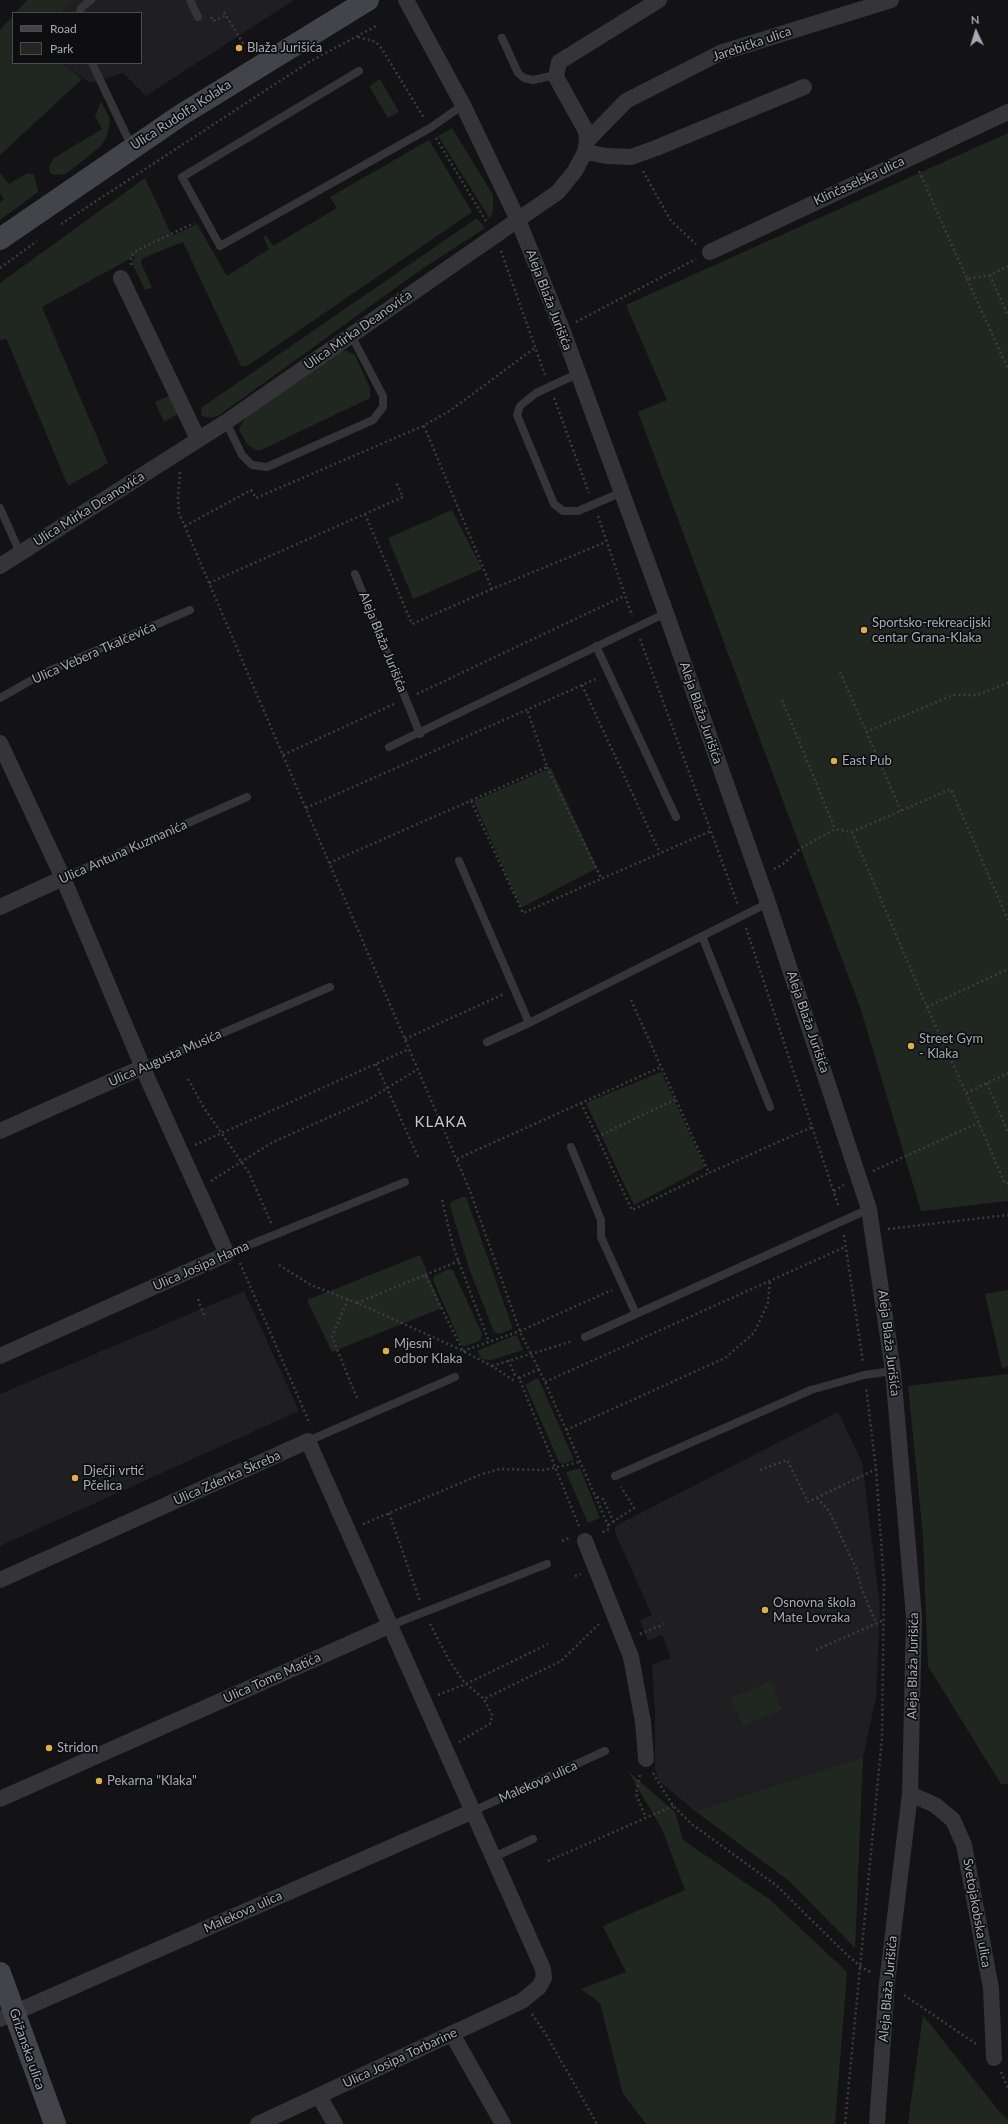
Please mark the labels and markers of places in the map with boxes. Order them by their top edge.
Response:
place label: Blaža Jurišića [247,40,322,56]
marker: Blaža Jurišića [234,43,244,53]
place label: Sportsko-rekreacijski centar Grana-Klaka [872,615,991,646]
marker: Sportsko-rekreacijski centar Grana-Klaka [859,625,869,635]
place label: East Pub [842,753,892,769]
marker: East Pub [829,756,839,766]
place label: Street Gym - Klaka [919,1031,983,1062]
marker: Street Gym - Klaka [906,1041,916,1051]
place label: Mjesni odbor Klaka [394,1336,463,1367]
marker: Mjesni odbor Klaka [381,1346,391,1356]
place label: Dječji vrtić Pčelica [83,1463,144,1494]
marker: Dječji vrtić Pčelica [70,1473,80,1483]
place label: Osnovna škola Mate Lovraka [773,1595,856,1626]
marker: Osnovna škola Mate Lovraka [760,1605,770,1615]
place label: Stridon [57,1740,98,1756]
marker: Stridon [44,1743,54,1753]
place label: Pekarna "Klaka" [107,1773,197,1789]
marker: Pekarna "Klaka" [94,1776,104,1786]

